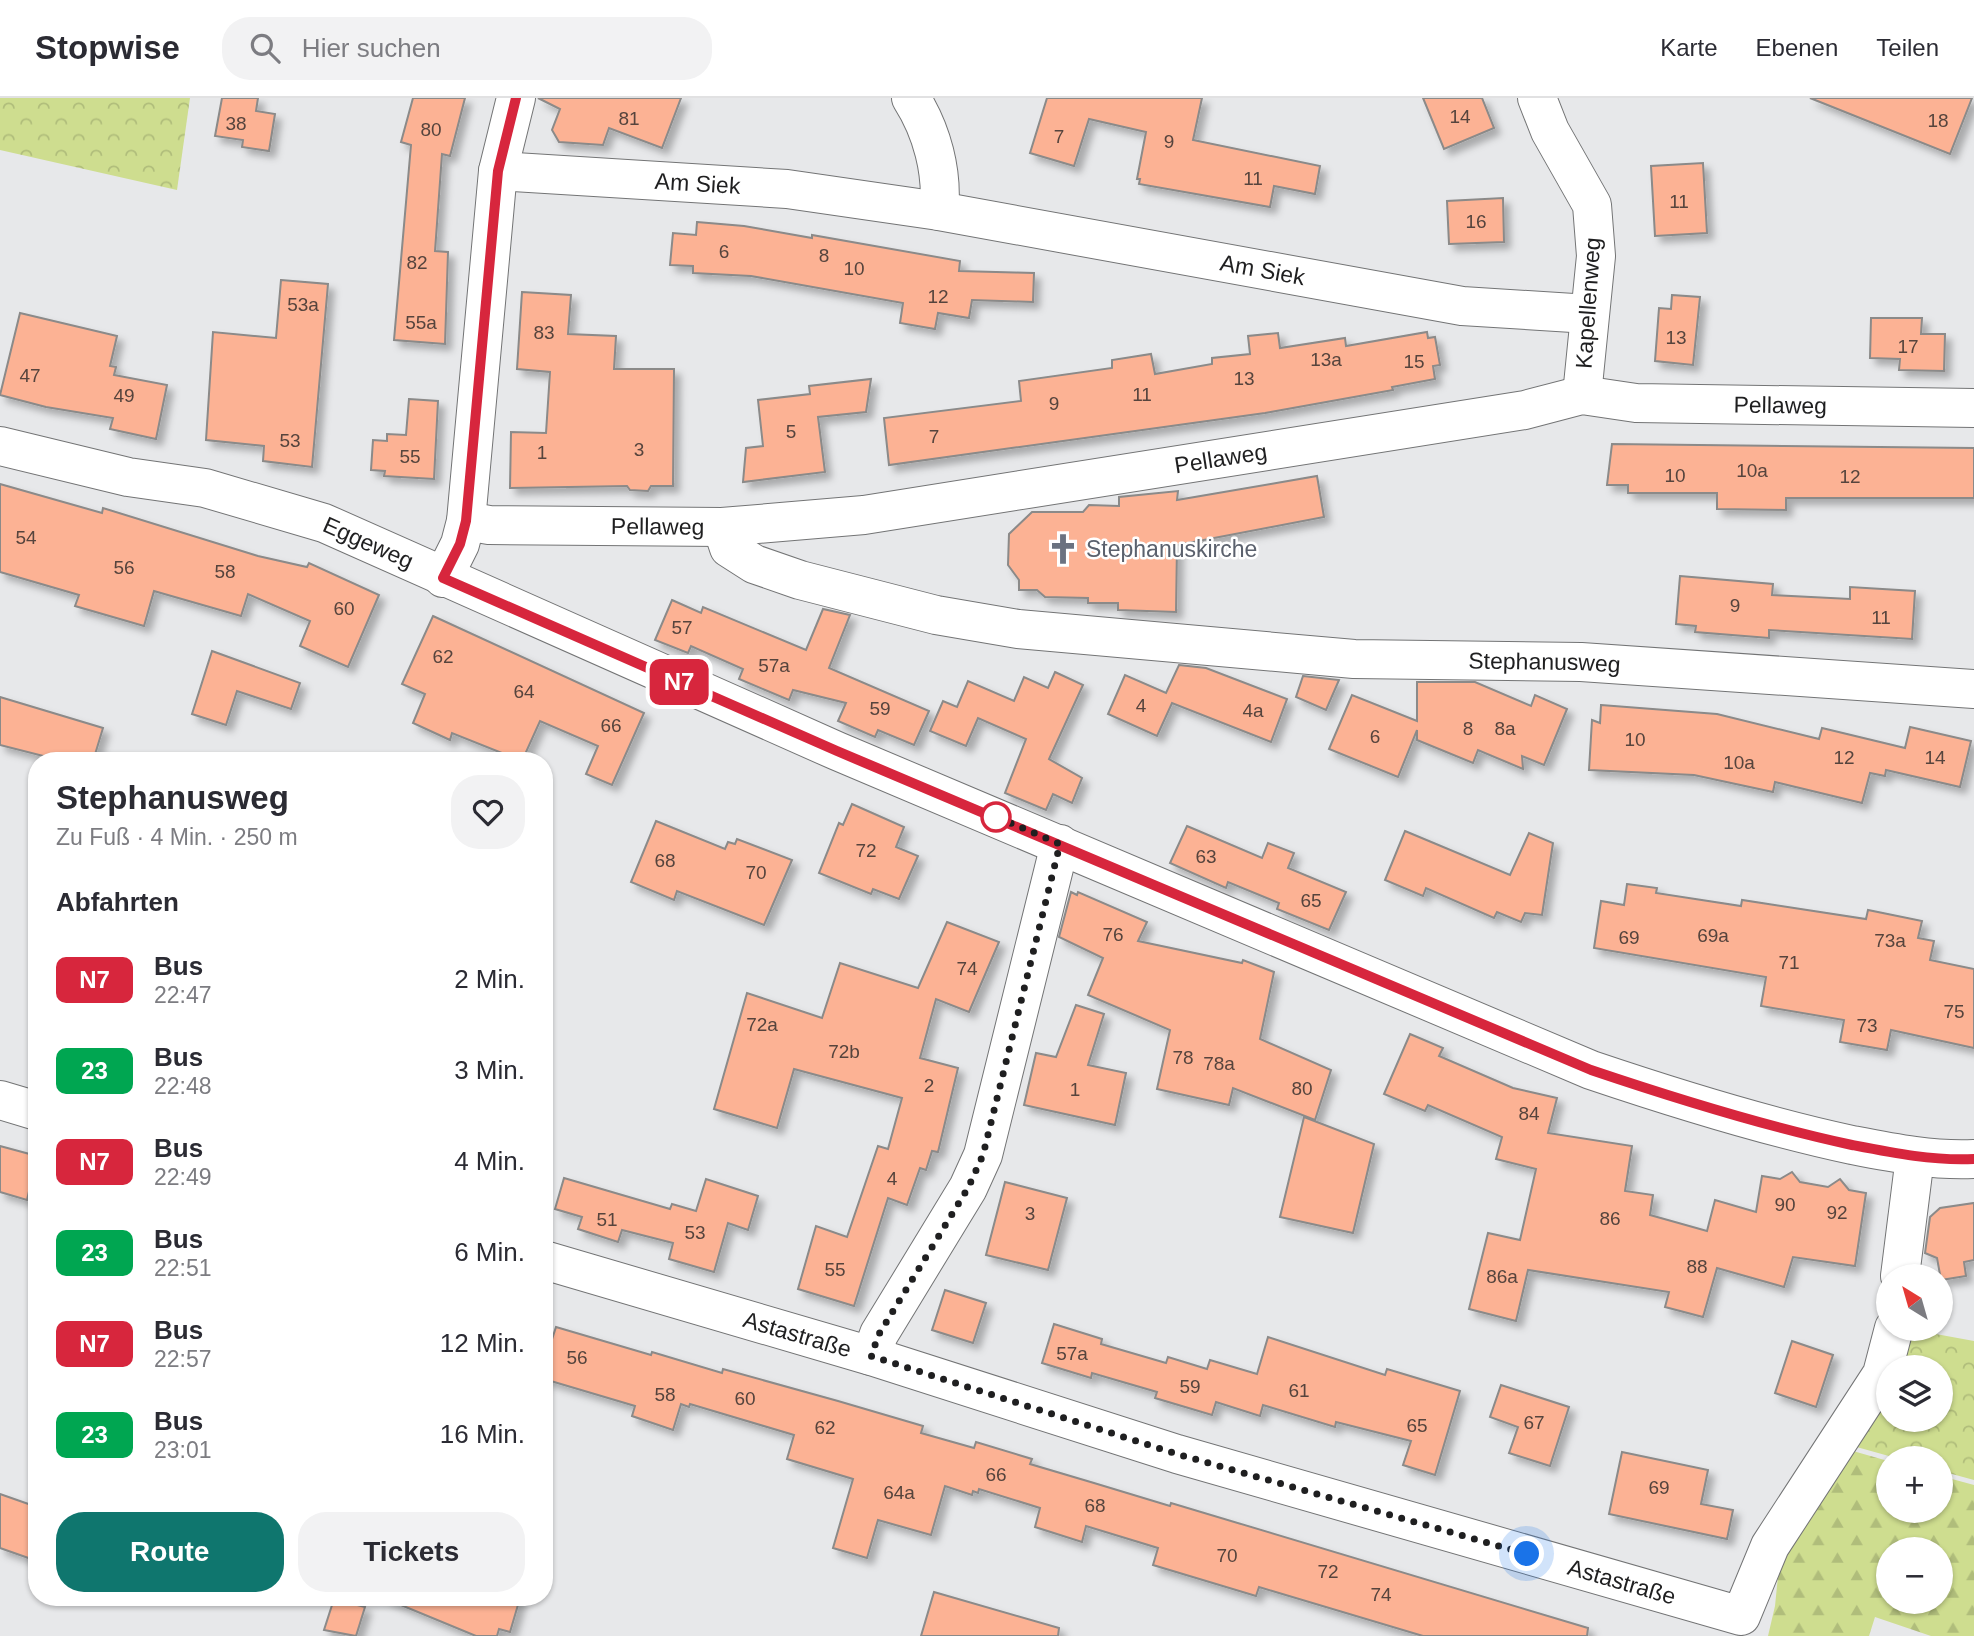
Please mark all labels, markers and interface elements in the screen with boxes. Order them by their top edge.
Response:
search box [222,17,712,80]
text: Stopwise [35,29,180,66]
icon: search [246,29,284,67]
text: Hier suchen [302,33,441,63]
text: Karte [1660,34,1718,61]
text: Ebenen [1756,34,1838,61]
text: Teilen [1876,34,1939,61]
house number: 14 [1449,106,1471,127]
house number: 81 [618,108,640,129]
house number: 18 [1927,110,1949,131]
house number: 38 [225,113,247,134]
house number: 80 [420,119,442,140]
house number: 7 [1054,126,1064,147]
house number: 9 [1164,131,1174,152]
street label: Am Siek [654,168,742,199]
house number: 11 [1243,168,1263,189]
house number: 11 [1669,191,1689,212]
house number: 16 [1465,211,1487,232]
street label: Kapellenweg [1570,236,1606,370]
house number: 6 [719,241,729,262]
house number: 8 [819,245,829,266]
street label: Am Siek [1218,249,1308,290]
house number: 82 [406,252,428,273]
house number: 10 [843,258,865,279]
house number: 12 [927,286,949,307]
house number: 53a [287,294,319,315]
house number: 55a [405,312,437,333]
house number: 83 [533,322,555,343]
house number: 13 [1665,327,1687,348]
house number: 17 [1897,336,1919,357]
house number: 13a [1310,349,1342,370]
house number: 15 [1403,351,1425,372]
house number: 47 [19,365,41,386]
house number: 13 [1233,368,1255,389]
house number: 11 [1132,384,1152,405]
house number: 49 [113,385,135,406]
street label: Pellaweg [1733,391,1827,419]
house number: 9 [1049,393,1059,414]
house number: 5 [786,421,796,442]
house number: 7 [929,426,939,447]
house number: 53 [279,430,301,451]
street label: Pellaweg [1173,438,1269,479]
house number: 3 [634,439,644,460]
house number: 1 [537,442,547,463]
house number: 55 [399,446,421,467]
house number: 10a [1736,460,1768,481]
house number: 10 [1664,465,1686,486]
house number: 12 [1839,466,1861,487]
street label: Eggeweg [319,511,417,574]
street label: Pellaweg [611,513,704,540]
house number: 54 [15,527,37,548]
church icon: Stephanuskirche [1046,532,1080,566]
place label: Stephanuskirche [1086,536,1257,562]
house number: 56 [113,557,135,578]
house number: 58 [214,561,236,582]
house number: 9 [1730,595,1740,616]
house number: 60 [333,598,355,619]
house number: 11 [1871,607,1891,628]
house number: 57 [671,617,693,638]
house number: 62 [432,646,454,667]
street label: Stephanusweg [1468,648,1621,678]
house number: 57a [758,655,790,676]
line badge: N7 [648,659,710,705]
text: N7 [664,668,694,695]
house number: 64 [513,681,535,702]
house number: 4 [1136,695,1147,716]
house number: 59 [869,698,891,719]
house number: 4a [1242,700,1264,721]
house number: 66 [600,715,622,736]
house number: 8 [1463,718,1473,739]
house number: 8a [1494,718,1516,739]
house number: 6 [1370,726,1380,747]
house number: 10 [1624,729,1646,750]
house number: 12 [1833,747,1855,768]
house number: 14 [1924,747,1946,768]
house number: 10a [1723,752,1755,773]
button: heart [451,775,525,849]
text: Stephanusweg [56,779,289,816]
unlabelled marker [981,802,1011,832]
text: Zu Fuß · 4 Min. · 250 m [56,824,298,850]
house number: 72 [855,840,877,861]
house number: 63 [1195,846,1217,867]
house number: 68 [654,850,676,871]
house number: 70 [745,862,767,883]
text: Abfahrten [56,887,179,917]
house number: 65 [1300,890,1322,911]
house number: 76 [1102,924,1124,945]
house number: 69a [1697,925,1729,946]
house number: 69 [1618,927,1640,948]
house number: 73a [1874,930,1906,951]
text: Bus [154,951,203,981]
house number: 71 [1778,952,1800,973]
house number: 74 [956,958,978,979]
text: 2 Min. [454,964,525,994]
text: N7 [79,966,110,993]
text: 22:47 [154,982,212,1008]
house number: 75 [1943,1001,1965,1022]
house number: 72a [746,1014,778,1035]
house number: 73 [1856,1015,1878,1036]
house number: 72b [828,1041,860,1062]
text: Bus [154,1042,203,1072]
house number: 78 [1172,1047,1194,1068]
house number: 78a [1203,1053,1235,1074]
text: 3 Min. [454,1055,525,1085]
text: 23 [81,1057,108,1084]
text: 22:48 [154,1073,212,1099]
house number: 2 [924,1075,934,1096]
house number: 80 [1291,1078,1313,1099]
house number: 1 [1070,1079,1080,1100]
house number: 84 [1518,1103,1540,1124]
text: Bus [154,1133,203,1163]
text: 4 Min. [454,1146,525,1176]
text: N7 [79,1148,110,1175]
text: 22:49 [154,1164,212,1190]
house number: 4 [887,1168,898,1189]
house number: 90 [1774,1194,1796,1215]
house number: 92 [1826,1202,1848,1223]
house number: 3 [1025,1203,1035,1224]
house number: 86 [1599,1208,1621,1229]
house number: 51 [596,1209,618,1230]
house number: 53 [684,1222,706,1243]
text: Bus [154,1224,203,1254]
text: 6 Min. [454,1237,525,1267]
text: 23 [81,1239,108,1266]
text: 22:51 [154,1255,212,1281]
house number: 88 [1686,1256,1708,1277]
house number: 55 [824,1259,846,1280]
north arrow [1876,1264,1953,1340]
map controls [1876,1264,1953,1614]
house number: 86a [1486,1266,1518,1287]
street label: Astastraße [740,1306,854,1363]
text: Bus [154,1315,203,1345]
text: 12 Min. [440,1328,525,1358]
text: N7 [79,1330,110,1357]
house number: 57a [1056,1343,1088,1364]
text: 22:57 [154,1346,212,1372]
house number: 56 [566,1347,588,1368]
button: layers [1876,1355,1953,1432]
house number: 59 [1179,1376,1201,1397]
house number: 61 [1288,1380,1310,1401]
house number: 58 [654,1384,676,1405]
house number: 60 [734,1388,756,1409]
text: Bus [154,1406,203,1436]
house number: 67 [1523,1412,1545,1433]
house number: 65 [1406,1415,1428,1436]
house number: 62 [814,1417,836,1438]
text: 16 Min. [440,1419,525,1449]
text: 23 [81,1421,108,1448]
text: 23:01 [154,1437,212,1463]
button: + [1876,1446,1953,1523]
house number: 66 [985,1464,1007,1485]
house number: 69 [1648,1477,1670,1498]
house number: 64a [883,1482,915,1503]
house number: 68 [1084,1495,1106,1516]
button: Route [56,1512,284,1592]
button: Tickets [298,1512,525,1592]
your location [1509,1536,1544,1571]
button: − [1876,1537,1953,1614]
house number: 70 [1216,1545,1238,1566]
street label: Astastraße [1565,1554,1679,1610]
house number: 72 [1317,1561,1339,1582]
house number: 74 [1370,1584,1392,1605]

